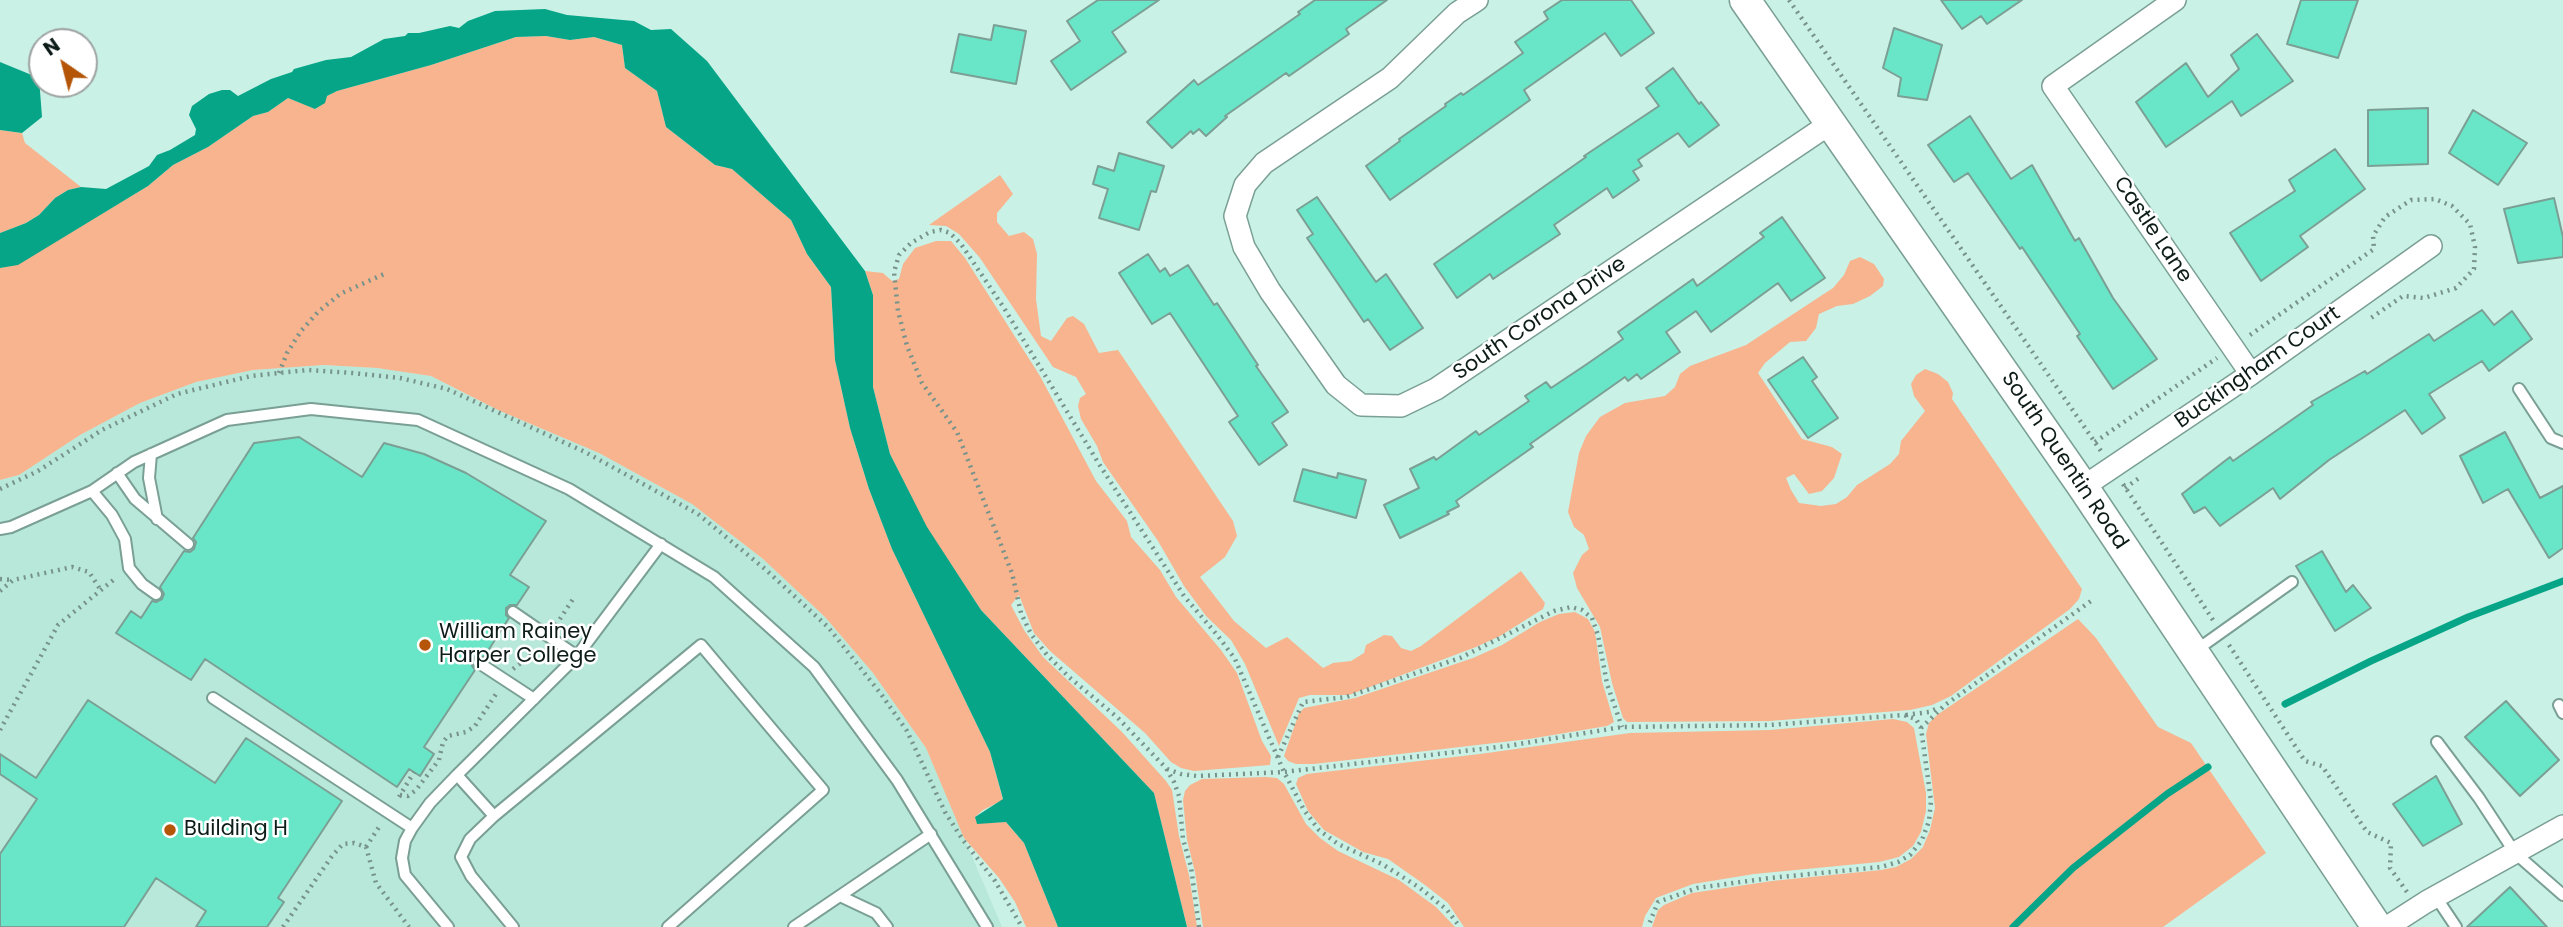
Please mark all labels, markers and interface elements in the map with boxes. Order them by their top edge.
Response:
north arrow [28,28,98,98]
text: N [38,32,65,62]
street label: Castle Lane [2107,172,2197,288]
street label: South Corona Drive [1449,252,1631,386]
street label: Buckingham Court [2170,301,2346,435]
street label: South Quentin Road [1995,367,2133,555]
place label: William Rainey Harper College [439,620,596,670]
marker: William Rainey Harper College [417,637,433,653]
place label: Building H [184,817,288,843]
marker: Building H [162,822,178,838]

